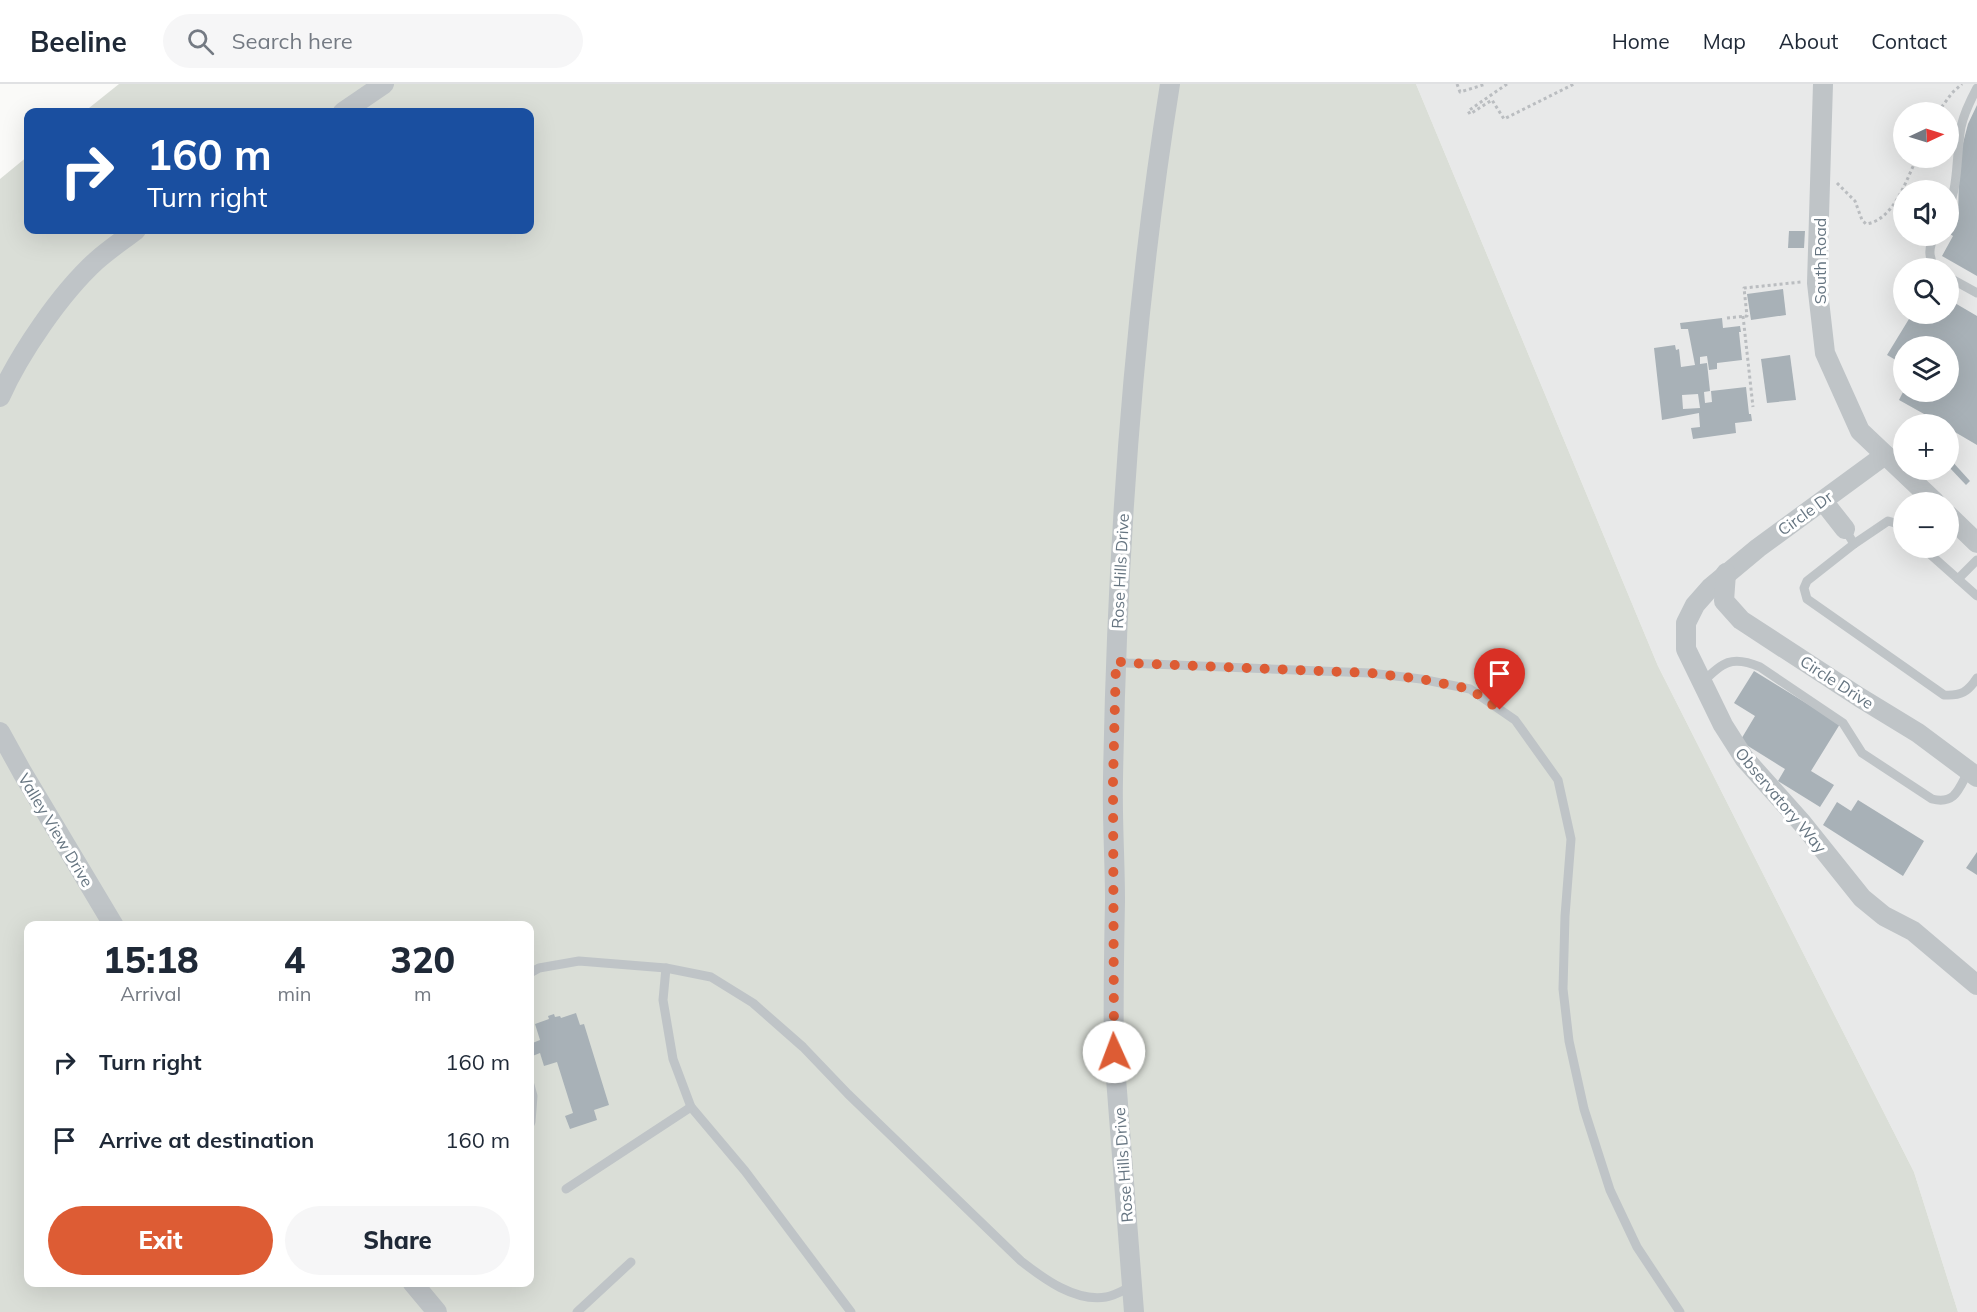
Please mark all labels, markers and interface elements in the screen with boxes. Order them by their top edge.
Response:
search box [163,14,583,68]
text: Beeline [30,24,127,59]
icon: search [184,25,217,58]
text: Search here [232,27,353,55]
text: Home [1612,28,1670,54]
text: Map [1703,28,1746,54]
text: About [1779,28,1838,54]
text: Contact [1871,28,1947,54]
north arrow [1893,102,1959,168]
map controls [1893,102,1959,558]
text: 160 m [147,128,272,181]
icon: right [48,132,126,210]
text: Turn right [147,180,267,214]
button: sound [1893,180,1959,246]
street label: South Road [1810,218,1830,304]
button: search [1893,258,1959,324]
button: layers [1893,336,1959,402]
button: + [1893,414,1959,480]
street label: Circle Dr [1774,486,1836,540]
button: − [1893,492,1959,558]
street label: Rose Hills Drive [1107,513,1133,629]
pin [1474,648,1525,710]
street label: Circle Drive [1796,651,1878,713]
icon: arrive [1483,657,1516,690]
street label: Observatory Way [1731,743,1831,857]
street label: Valley View Drive [14,770,98,890]
text: 15:18 [103,937,199,982]
text: 4 [284,937,305,982]
text: 320 [390,937,455,982]
text: Arrival [120,981,181,1006]
text: min [277,981,312,1006]
text: m [414,981,432,1006]
position arrow [1082,1020,1146,1084]
icon: right [48,1046,81,1079]
text: Turn right [99,1048,202,1076]
text: 160 m [445,1048,510,1076]
street label: Rose Hills Drive [1109,1107,1137,1223]
icon: arrive [48,1124,81,1157]
text: Arrive at destination [99,1126,314,1154]
text: 160 m [445,1126,510,1154]
button: Exit [48,1206,273,1275]
button: Share [285,1206,510,1275]

